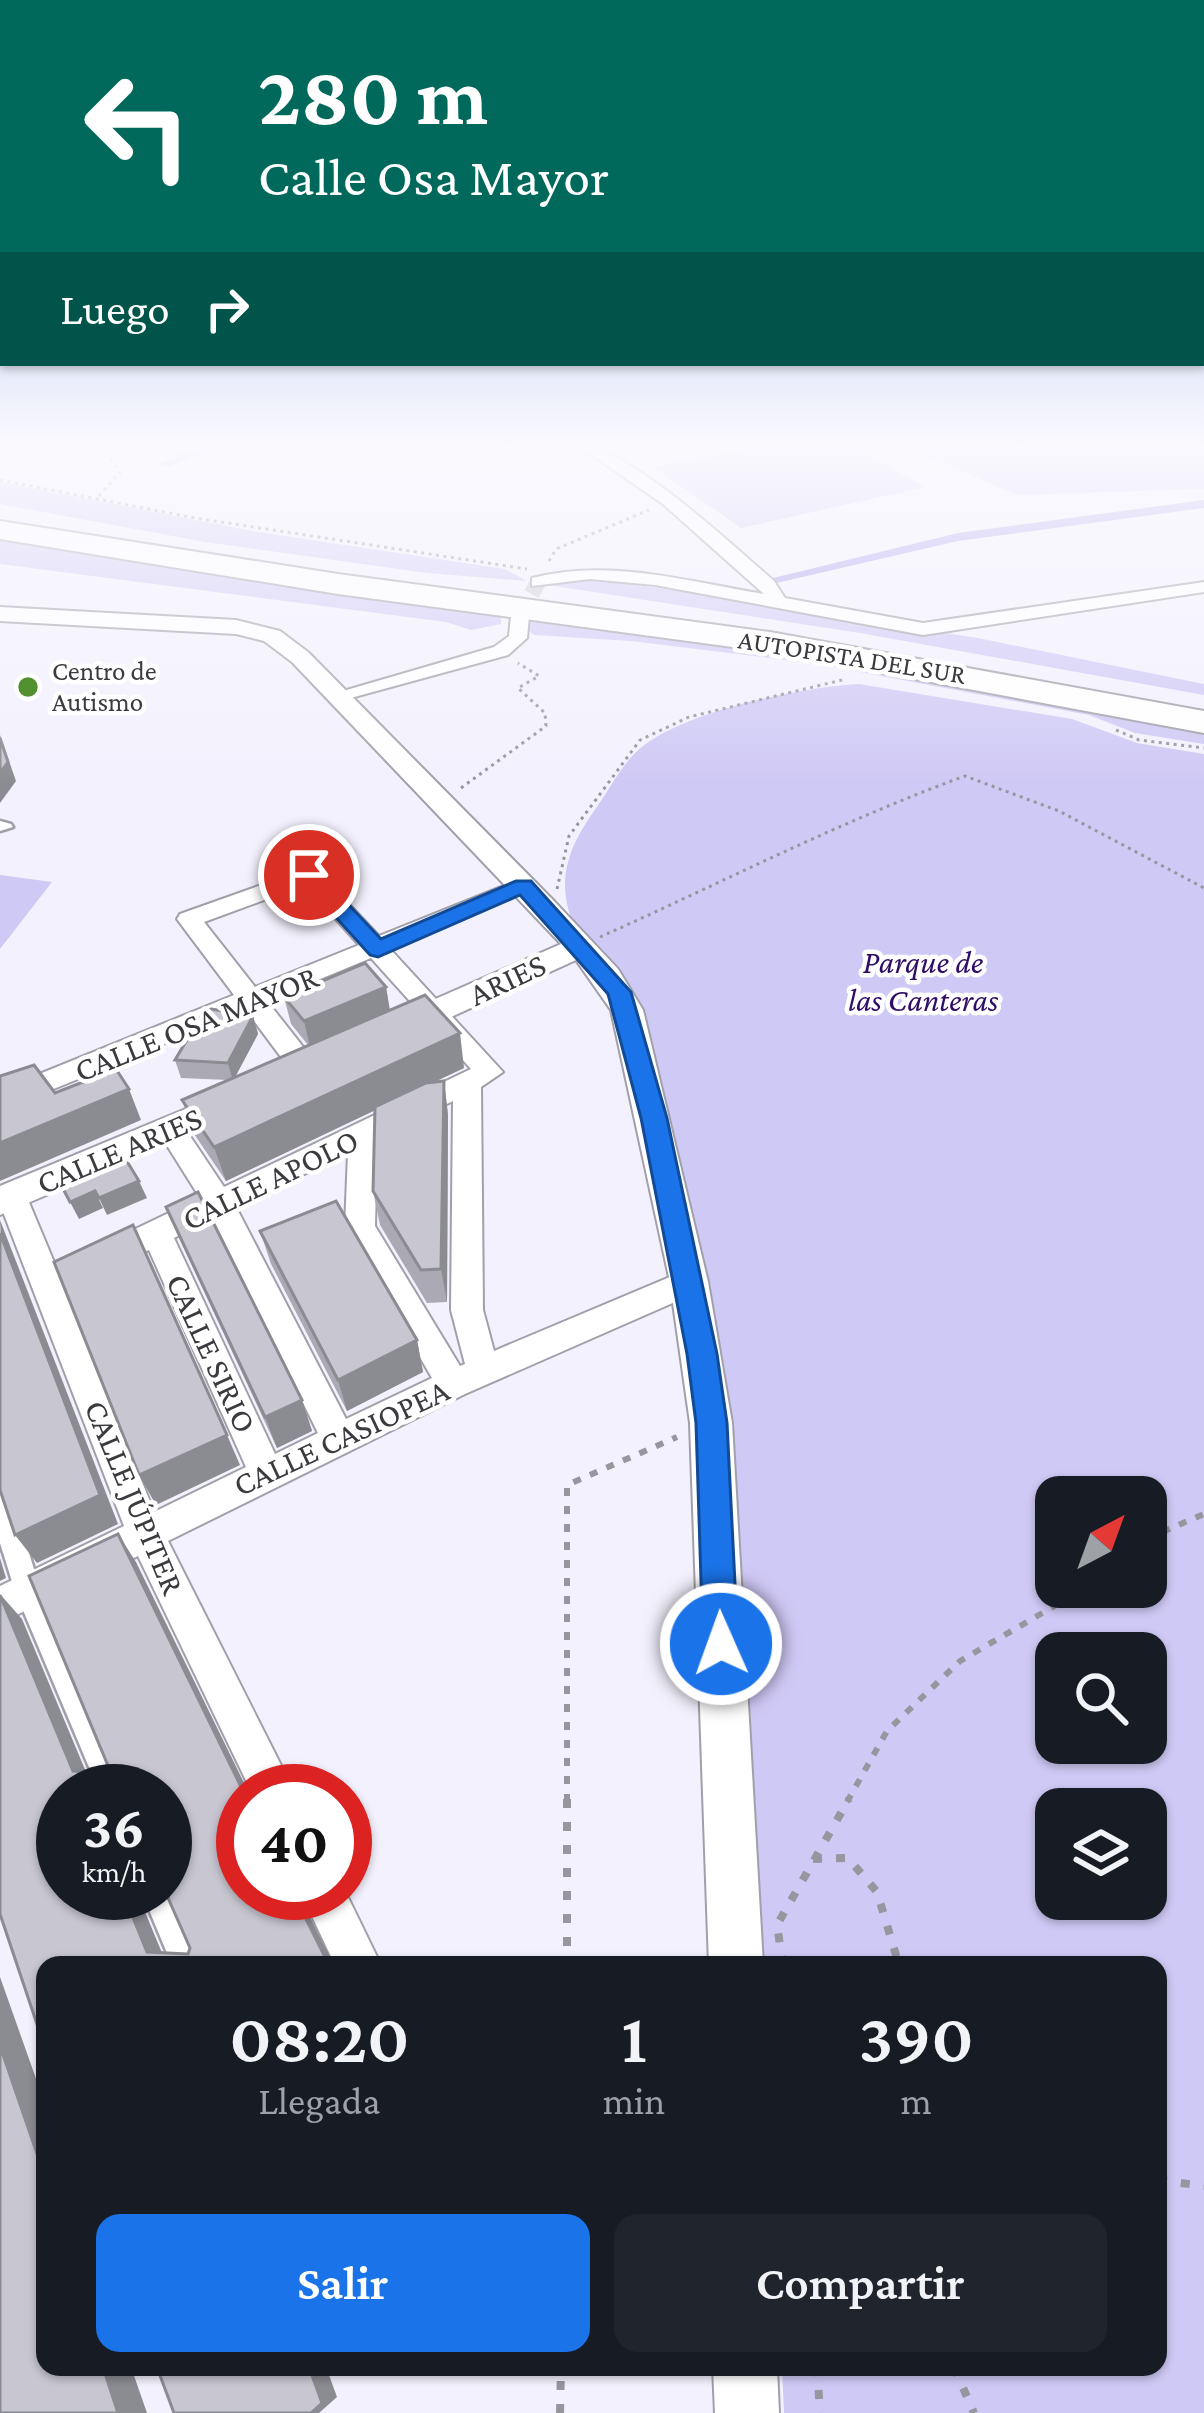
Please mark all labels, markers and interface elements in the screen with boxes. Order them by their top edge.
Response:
icon: left [60,48,216,204]
text: 280 m [258,49,488,142]
text: Calle Osa Mayor [258,147,609,207]
icon: right [194,276,260,342]
text: Luego [60,284,170,334]
street label: AUTOPISTA DEL SUR [736,624,969,690]
place label: Centro de Autismo [52,656,157,717]
marker: Centro de Autismo [15,674,41,700]
pin [258,824,360,926]
icon: arrive [276,842,342,908]
park label: Parque de las Canteras [848,943,999,1018]
street label: ARIES [463,945,551,1013]
street label: CALLE OSA MAYOR [69,957,324,1089]
street label: CALLE ARIES [31,1099,207,1201]
street label: CALLE APOLO [176,1121,364,1237]
street label: CALLE SIRIO [159,1268,265,1438]
street label: CALLE CASIOPEA [227,1371,455,1503]
street label: CALLE JÚPITER [78,1395,193,1600]
north arrow [1035,1476,1167,1608]
map controls [1035,1476,1167,1920]
position arrow [658,1581,784,1707]
button: search [1035,1632,1167,1764]
speed limit sign: 40 [216,1764,372,1920]
button: layers [1035,1788,1167,1920]
text: 36 [83,1793,145,1860]
text: km/h [82,1855,146,1888]
text: 08:20 [229,1997,410,2077]
text: 1 [621,1997,647,2077]
text: 390 [858,1997,974,2077]
text: Llegada [258,2079,380,2122]
text: min [603,2079,665,2122]
text: m [900,2079,932,2122]
button: Salir [96,2214,590,2352]
button: Compartir [614,2214,1107,2352]

